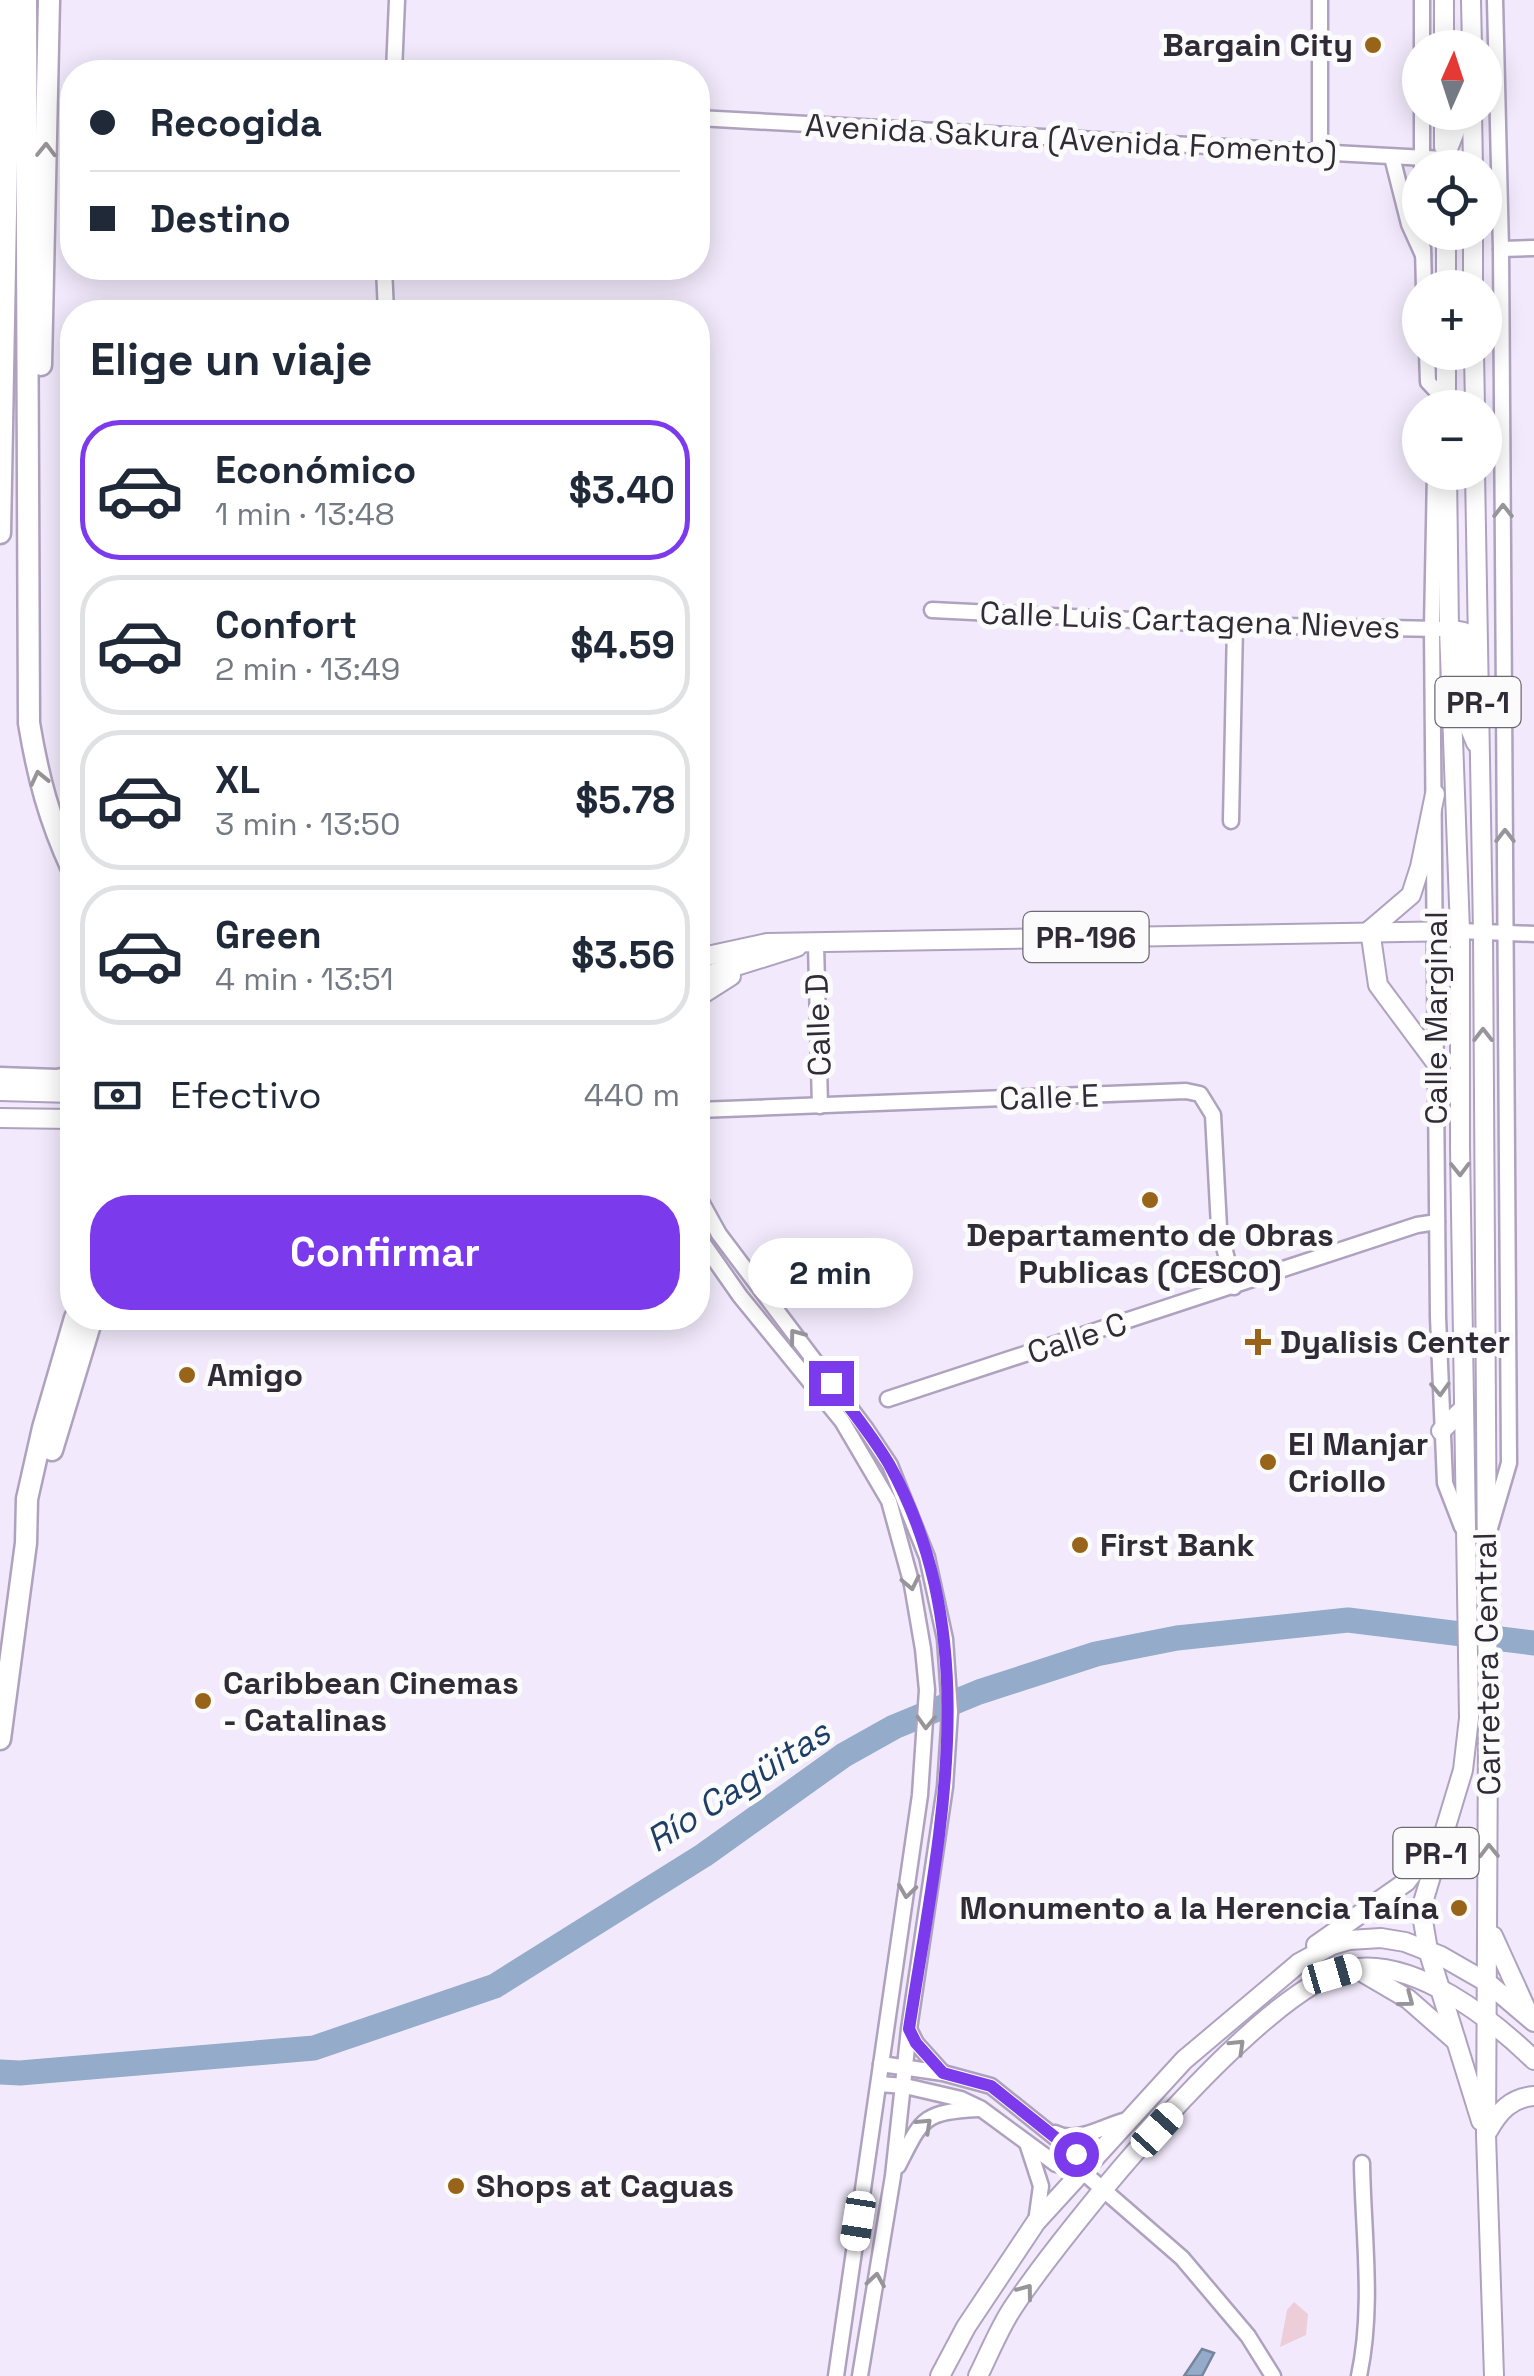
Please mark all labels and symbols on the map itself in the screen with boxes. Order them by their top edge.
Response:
place label: Bargain City [1162,25,1353,65]
north arrow [1402,30,1502,130]
marker: Bargain City [1362,34,1384,56]
street label: Avenida Sakura (Avenida Fomento) [804,105,1338,173]
one-way arrow [35,141,57,156]
one-way arrow [1492,502,1514,518]
street label: Calle Luis Cartagena Nieves [979,593,1401,647]
road number: PR-1 [1436,677,1520,727]
one-way arrow [30,770,51,787]
one-way arrow [1494,827,1516,842]
street label: Calle Marginal [1416,911,1456,1125]
road number: PR-196 [1024,912,1148,962]
street label: Calle D [796,973,840,1077]
one-way arrow [1472,1026,1494,1042]
street label: Calle E [998,1075,1100,1119]
one-way arrow [1449,1162,1471,1177]
marker: Departamento de Obras Publicas (CESCO) [1139,1189,1161,1211]
place label: Departamento de Obras Publicas (CESCO) [966,1215,1334,1292]
callout: 2 min [748,1238,914,1308]
street label: Calle C [1022,1303,1132,1373]
place label: Dyalisis Center [1280,1322,1510,1362]
one-way arrow [790,1329,808,1347]
marker: Dyalisis Center [1245,1329,1271,1355]
place label: Amigo [207,1355,303,1395]
route end [809,1361,854,1406]
marker: Amigo [176,1364,198,1386]
one-way arrow [1430,1382,1451,1398]
place label: El Manjar Criollo [1288,1424,1429,1501]
marker: El Manjar Criollo [1257,1451,1279,1473]
place label: First Bank [1100,1525,1255,1565]
street label: Carretera Central [1465,1532,1509,1796]
marker: First Bank [1069,1534,1091,1556]
one-way arrow [899,1574,920,1591]
place label: Caribbean Cinemas - Catalinas [223,1663,519,1740]
marker: Caribbean Cinemas - Catalinas [192,1690,214,1712]
water label: Río Cagüitas [638,1709,839,1862]
one-way arrow [916,1714,937,1730]
road number: PR-1 [1394,1828,1478,1878]
one-way arrow [1478,1842,1500,1858]
one-way arrow [898,1883,919,1900]
place label: Monumento a la Herencia Taína [960,1888,1439,1928]
marker: Monumento a la Herencia Taína [1448,1897,1470,1919]
car [1299,1951,1365,1997]
one-way arrow [1396,1988,1414,2006]
one-way arrow [1226,2040,1245,2058]
car [1126,2098,1188,2162]
one-way arrow [913,2119,932,2137]
route start [1054,2132,1099,2177]
place label: Shops at Caguas [476,2166,734,2206]
marker: Shops at Caguas [445,2175,467,2197]
car [838,2189,878,2253]
one-way arrow [865,2271,886,2288]
one-way arrow [1014,2284,1031,2302]

